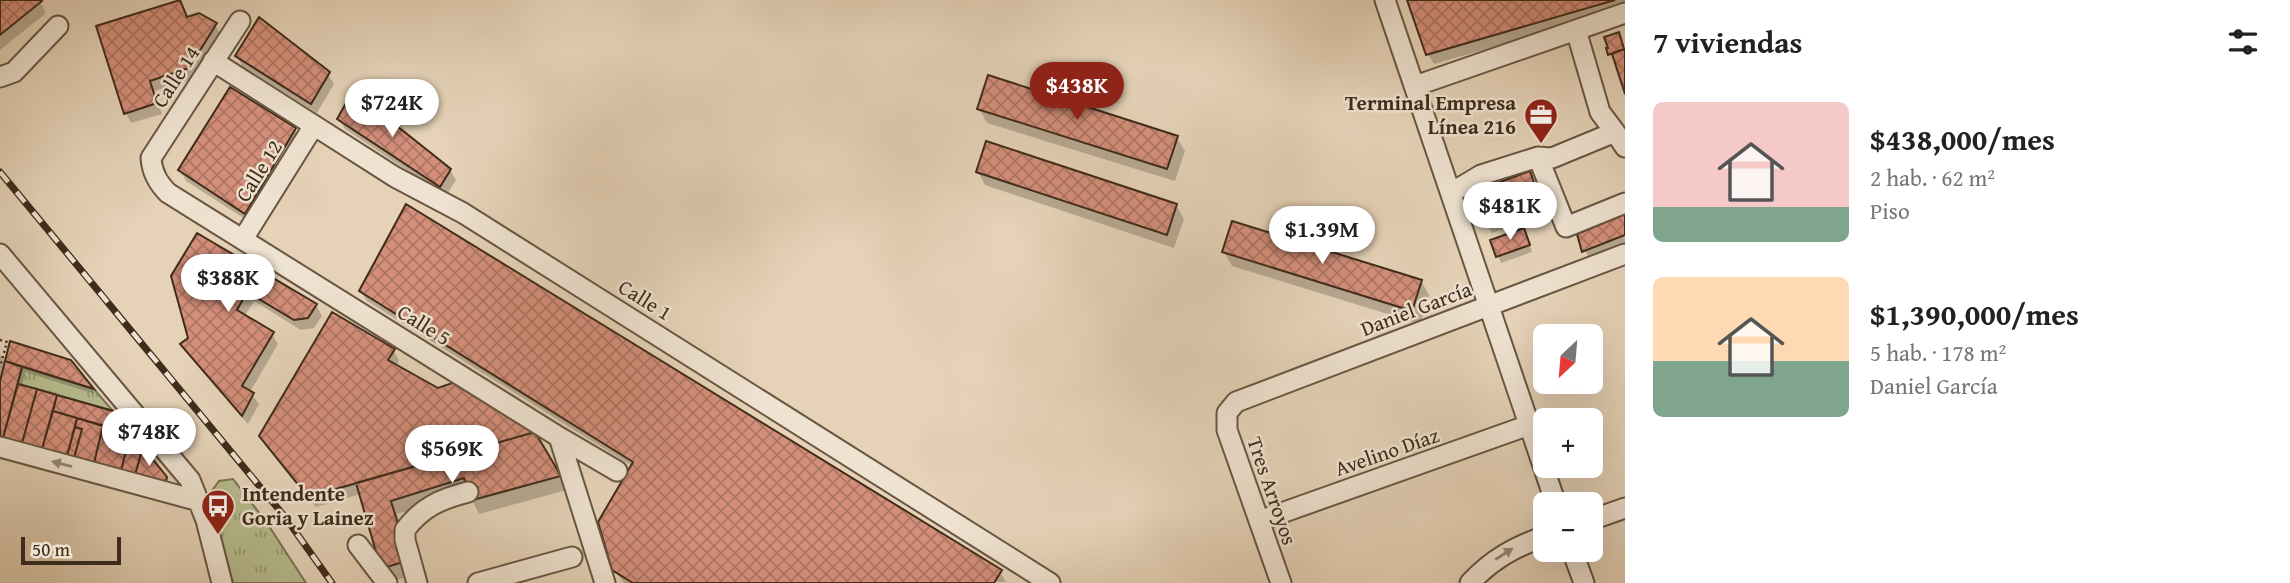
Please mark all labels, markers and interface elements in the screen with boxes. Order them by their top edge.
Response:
text: 7 viviendas [1653,20,1802,64]
icon: filters [2224,23,2262,61]
street label: Calle 14 [144,40,207,114]
pin: $438K [1028,62,1126,122]
text: $438K [1046,68,1108,101]
pin: $724K [343,80,441,139]
text: $724K [361,85,423,118]
place label: Terminal Empresa Línea 216 [1345,87,1516,142]
office icon: Terminal Empresa Línea 216 [1522,96,1560,145]
text: $438,000/mes [1870,117,2055,161]
icon: home [1709,130,1793,214]
street label: Calle 12 [227,134,290,208]
text: 2 hab. · 62 m² [1870,161,1995,194]
pin: $481K [1461,182,1559,242]
text: $481K [1479,188,1541,221]
text: Piso [1870,194,1910,227]
pin: $1.39M [1265,206,1379,266]
text: $1.39M [1285,212,1359,245]
pin: $388K [179,254,277,314]
text: $388K [197,260,259,293]
street label: Calle 1 [613,271,678,328]
street label: Daniel García [1356,273,1476,344]
text: $1,390,000/mes [1870,292,2079,336]
street label: Calle 5 [392,296,457,353]
icon: home [1709,305,1793,389]
north arrow [1533,324,1603,394]
map controls [1533,324,1603,562]
text: 5 hab. · 178 m² [1870,336,2006,369]
text: Daniel García [1870,369,1998,402]
pin: $748K [100,408,198,468]
button: + [1533,408,1603,478]
text: $748K [118,414,180,447]
street label: Avelino Díaz [1331,419,1443,484]
pin: $569K [403,426,501,485]
text: $569K [421,431,483,464]
street label: Tres Arroyos [1240,433,1305,549]
one-way arrow [51,458,73,469]
place label: Intendente Goria y Lainez [242,478,374,533]
bus stop icon: Intendente Goria y Lainez [199,487,237,536]
button: − [1533,492,1603,562]
scale bar [21,534,121,566]
text: 50 m [32,535,70,563]
one-way arrow [1495,548,1514,561]

